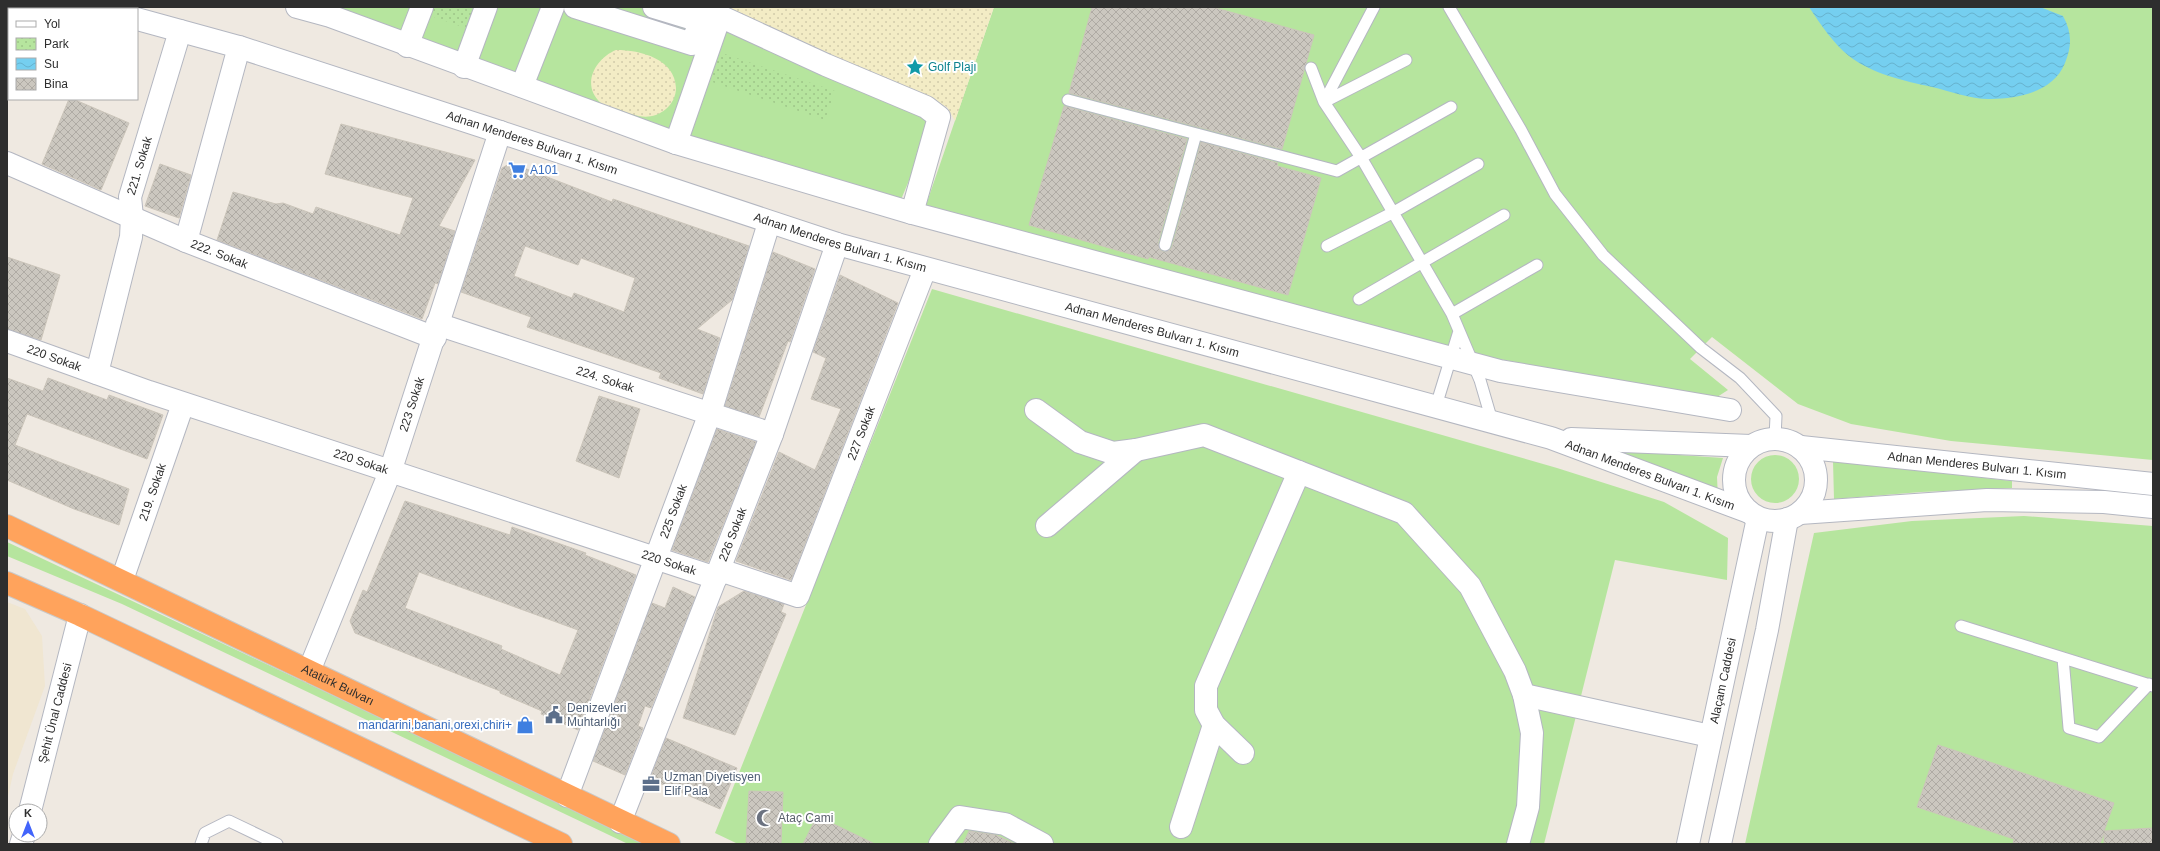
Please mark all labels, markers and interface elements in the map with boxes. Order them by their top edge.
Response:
legend [8,8,138,100]
text: Yol [44,17,60,31]
text: Park [44,37,70,51]
text: Su [44,57,59,71]
place icon: Golf Plajı [905,57,925,77]
place label: Golf Plajı [928,60,977,74]
text: Bina [44,77,68,91]
street label: Adnan Menderes Bulvarı 1. Kısım [444,108,619,178]
street label: 221. Sokak [124,134,155,197]
supermarket icon: A101 [507,160,527,180]
place label: A101 [530,163,558,177]
street label: Adnan Menderes Bulvarı 1. Kısım [752,210,928,275]
street label: 222. Sokak [189,237,251,272]
street label: Adnan Menderes Bulvarı 1. Kısım [1064,299,1241,360]
street label: 220 Sokak [25,342,84,374]
street label: 224. Sokak [574,363,637,396]
street label: 223 Sokak [396,374,428,433]
street label: 227 Sokak [844,403,878,462]
street label: Adnan Menderes Bulvarı 1. Kısım [1563,437,1737,513]
street label: 220 Sokak [332,446,391,477]
street label: Adnan Menderes Bulvarı 1. Kısım [1887,449,2067,482]
street label: 219. Sokak [136,460,169,523]
street label: 225 Sokak [657,481,690,540]
street label: 226 Sokak [716,504,750,563]
street label: 220 Sokak [640,547,699,578]
street label: Alaçam Caddesi [1707,636,1739,725]
street label: Şehit Ünal Caddesi [35,662,74,765]
street label: Atatürk Bulvarı [299,662,376,708]
place label: Denizevleri Muhtarlığı [567,701,626,729]
public building icon: Denizevleri Muhtarlığı [544,705,564,725]
shop icon: mandarini,banani,orexi,chiri+ [515,715,535,735]
place label: mandarini,banani,orexi,chiri+ [358,718,512,732]
place label: Uzman Diyetisyen Elif Pala [664,770,761,798]
office icon: Uzman Diyetisyen Elif Pala [641,774,661,794]
north arrow [8,803,48,843]
text: K [24,807,32,819]
mosque icon: Ataç Cami [755,808,775,828]
place label: Ataç Cami [778,811,833,825]

